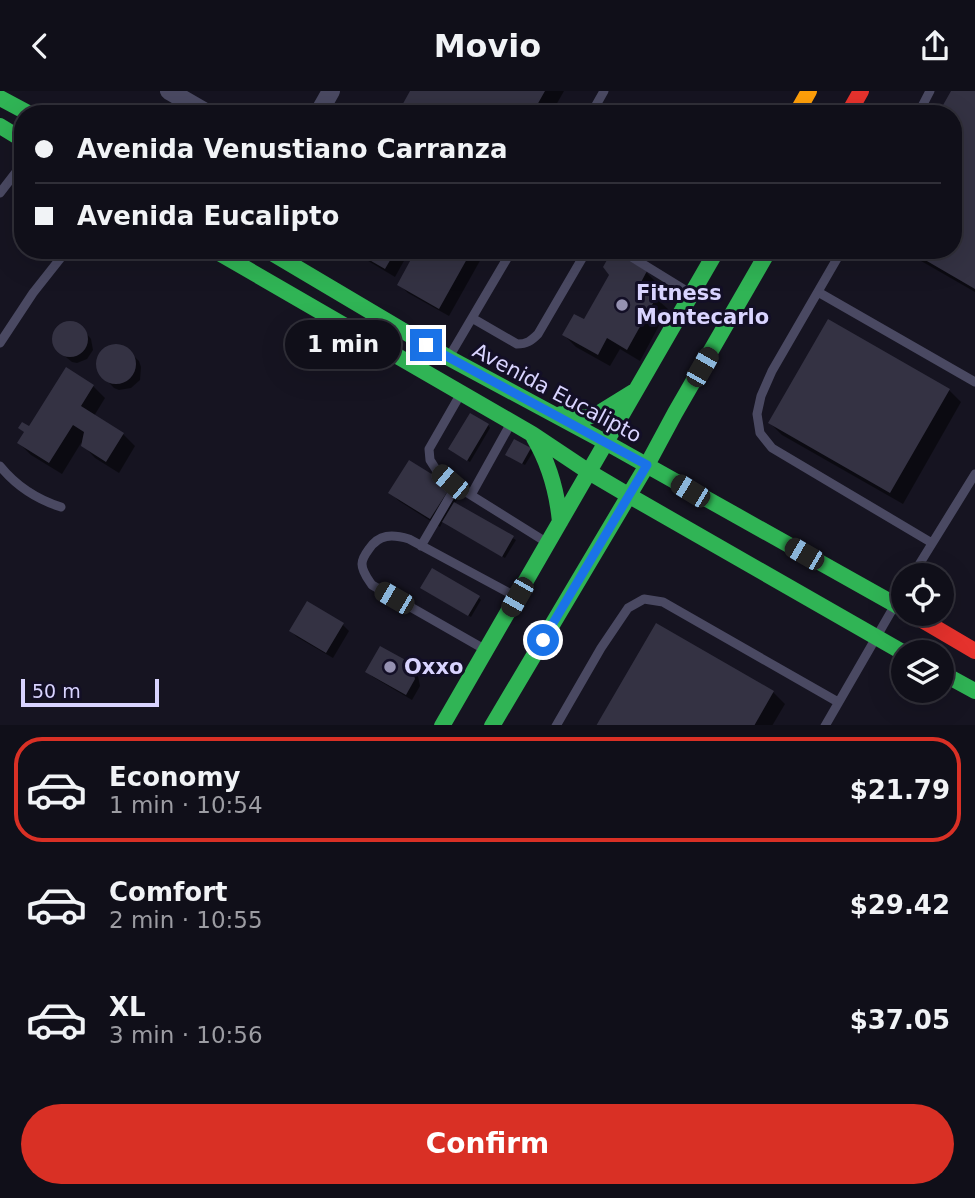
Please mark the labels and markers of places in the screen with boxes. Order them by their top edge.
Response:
place label: Fitness Montecarlo [636,281,769,329]
marker: Fitness Montecarlo [614,297,630,313]
place label: Oxxo [404,655,463,679]
marker: Oxxo [382,659,398,675]

